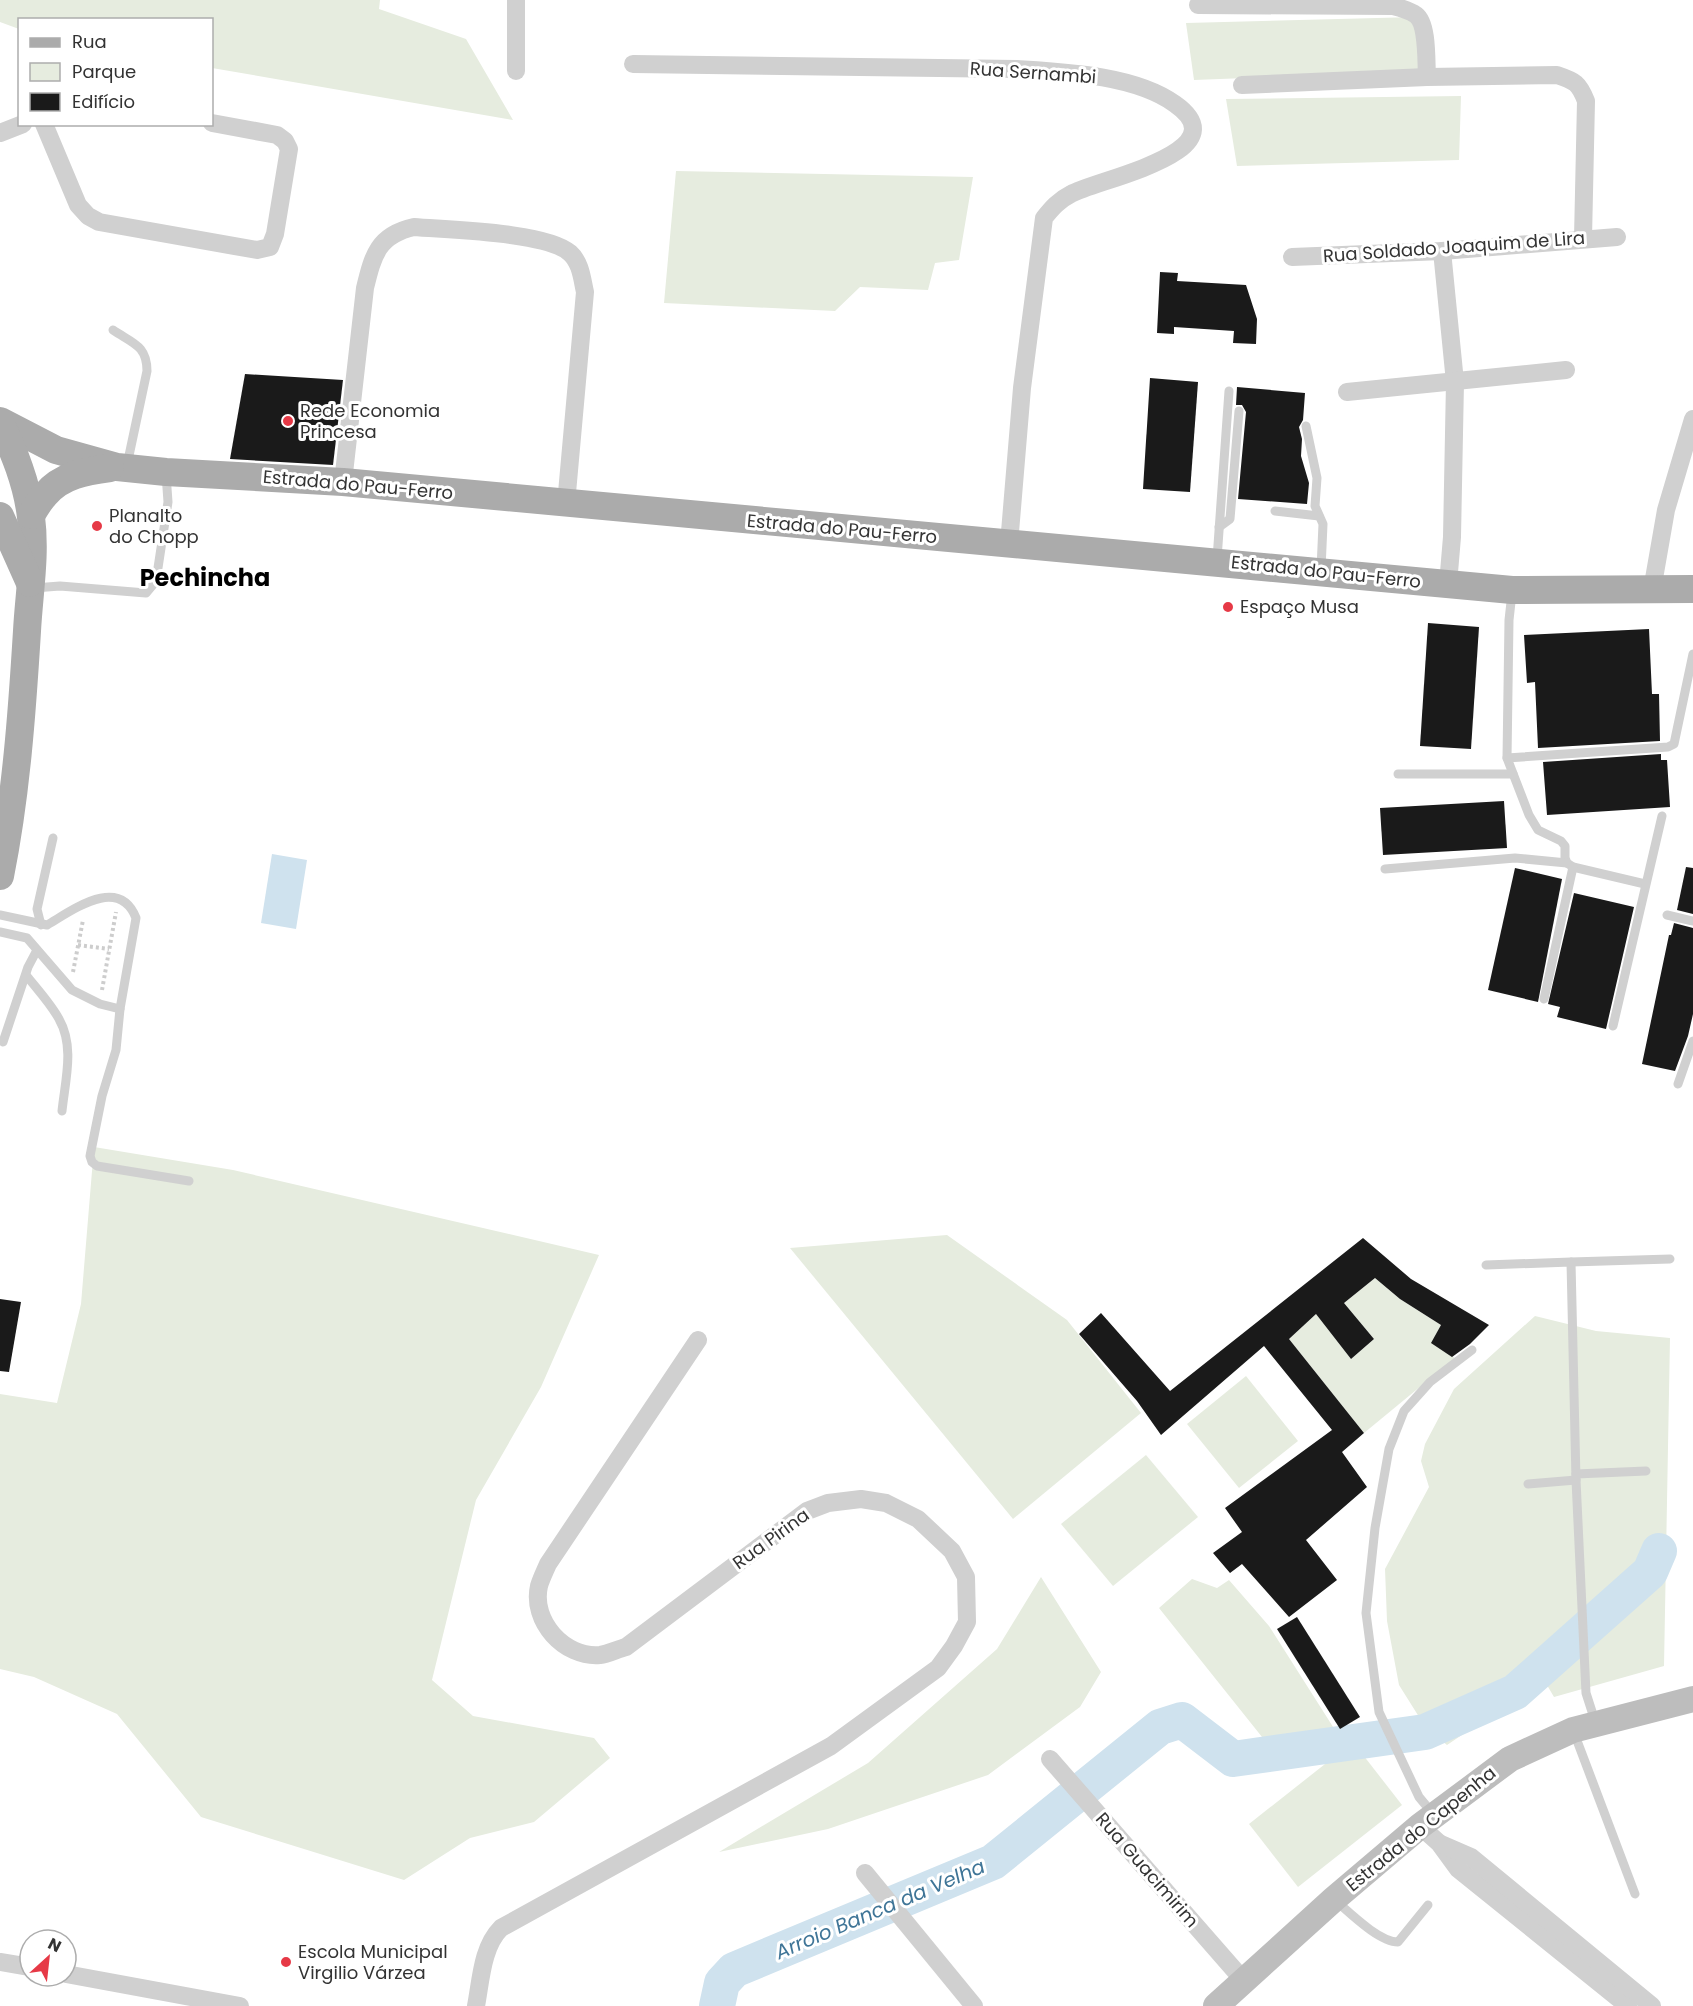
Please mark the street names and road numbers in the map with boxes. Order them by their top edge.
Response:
street label: Rua Sernambi [969,56,1097,89]
street label: Rua Soldado Joaquim de Lira [1322,225,1586,268]
street label: Estrada do Pau-Ferro [262,464,454,505]
street label: Estrada do Pau-Ferro [746,508,938,549]
street label: Estrada do Pau-Ferro [1230,549,1422,594]
street label: Rua Pirina [727,1502,814,1575]
street label: Estrada do Capenha [1340,1760,1501,1897]
street label: Rua Guacimirim [1090,1807,1204,1933]

